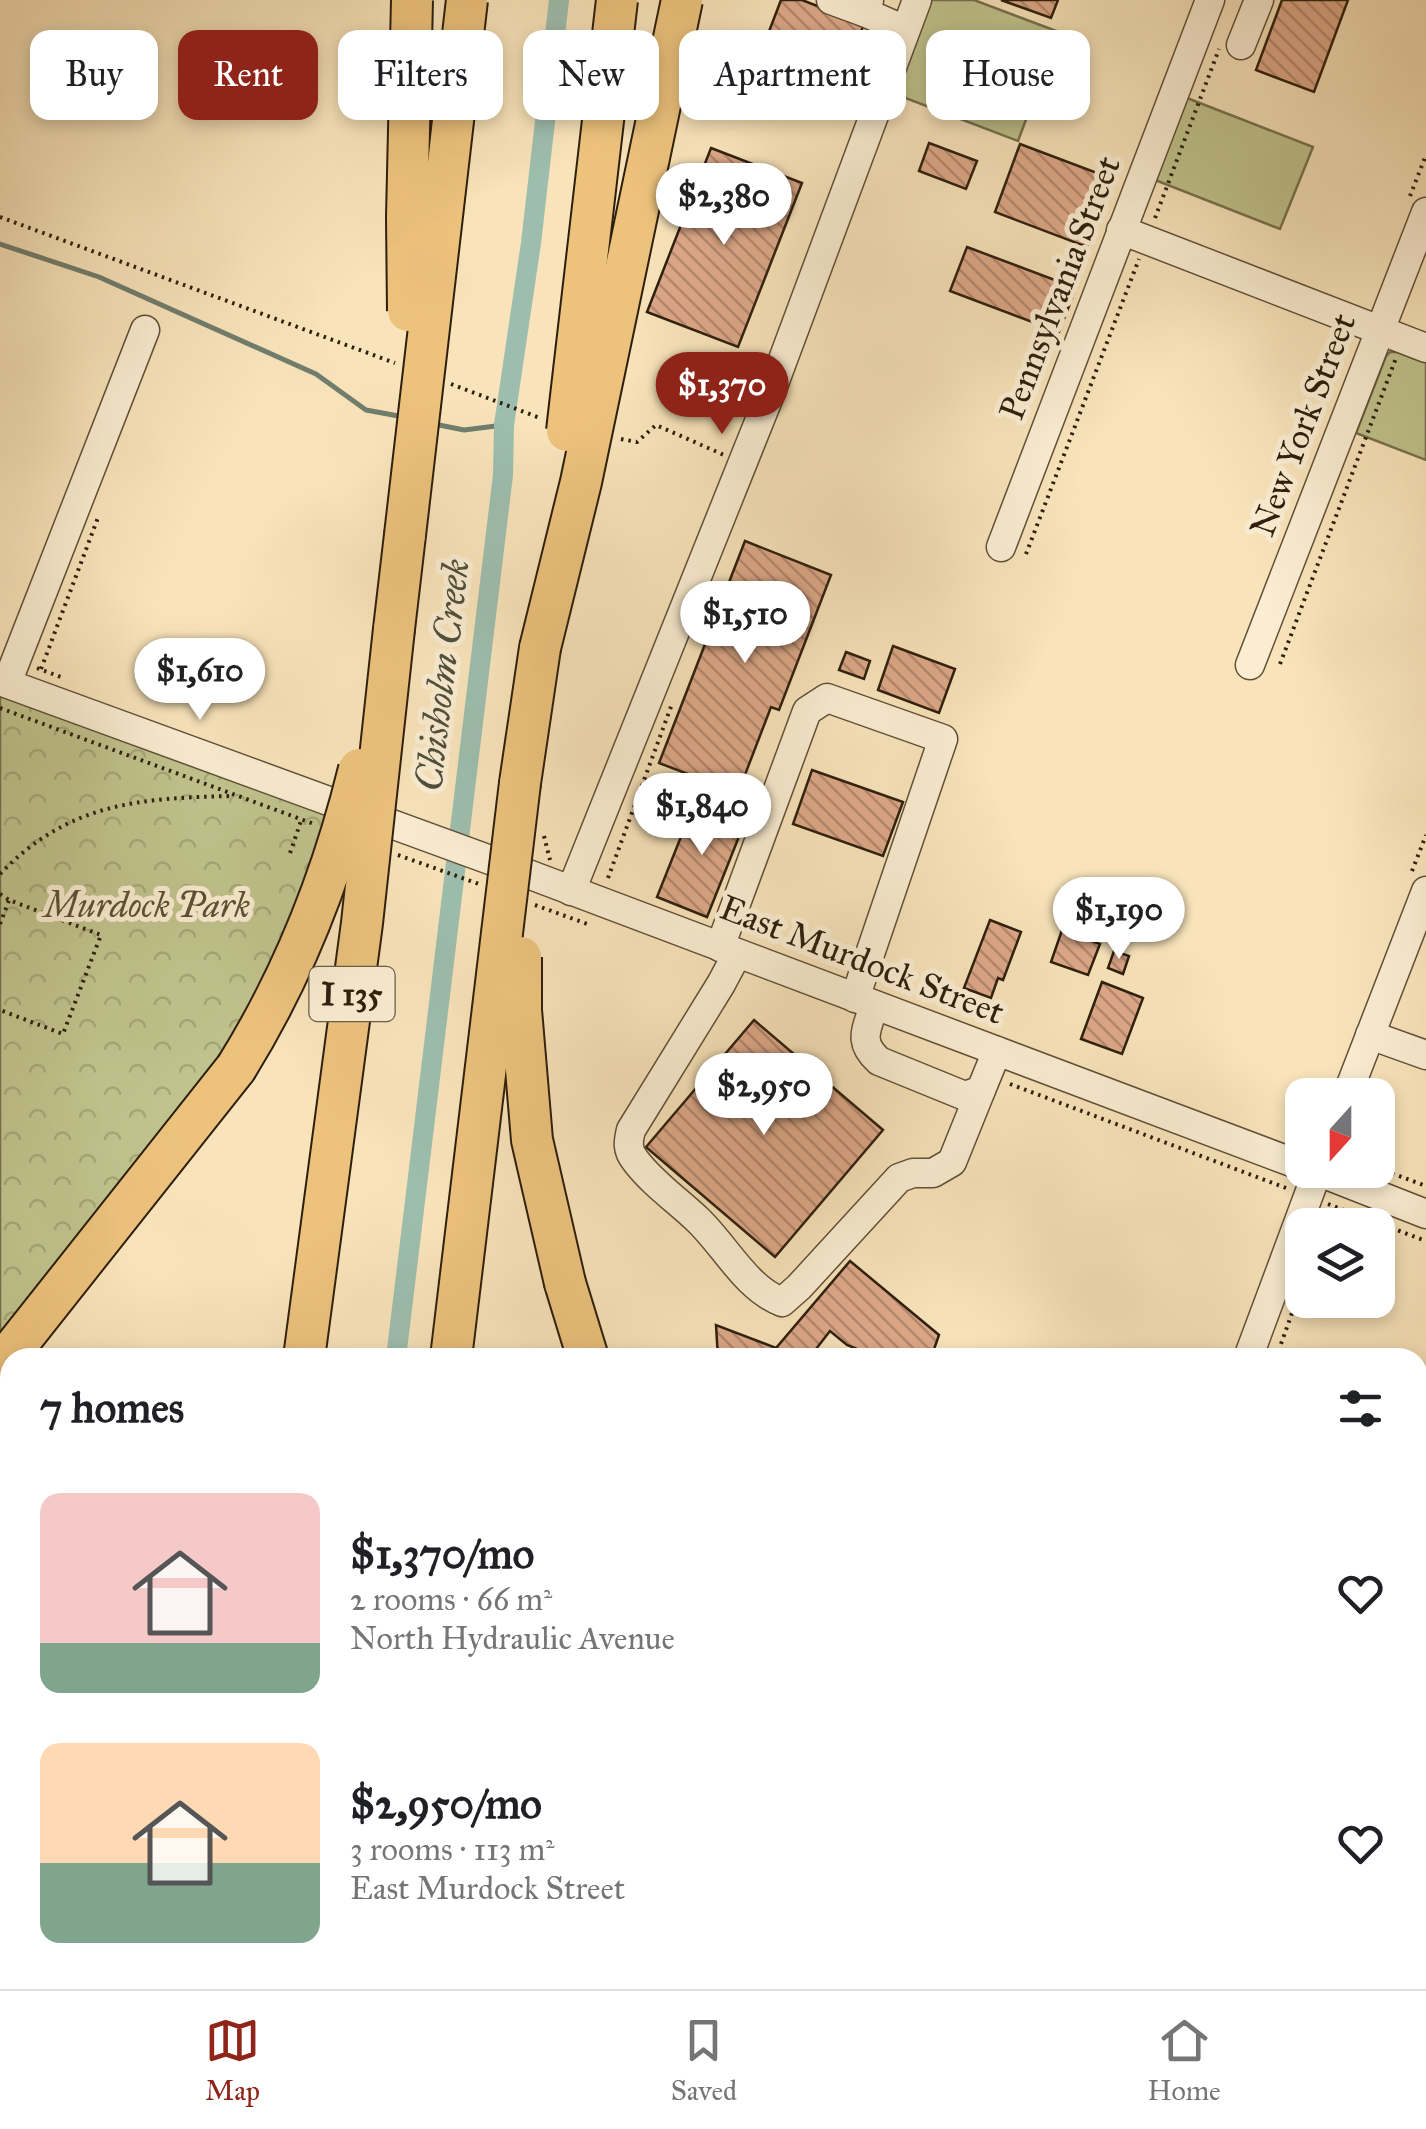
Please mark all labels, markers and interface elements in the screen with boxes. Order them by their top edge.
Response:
chip: Buy [30,30,158,120]
chip: Rent [178,30,318,120]
chip: Filters [338,30,503,120]
chip: New [523,30,659,120]
chip: Apartment [679,30,906,120]
chip: House [926,30,1090,120]
street label: Pennsylvania Street [990,150,1130,426]
pin: $2,380 [643,163,805,248]
text: $2,380 [678,176,770,215]
street label: New York Street [1241,307,1365,543]
pin: $1,370 [641,352,803,437]
text: $1,370 [678,365,766,404]
water label: Chisholm Creek [405,556,479,794]
pin: $1,510 [664,581,826,666]
text: $1,510 [702,594,788,633]
pin: $1,610 [119,638,281,723]
text: $1,610 [156,651,244,690]
pin: $1,840 [621,773,783,858]
text: $1,840 [655,786,749,825]
pin: $1,190 [1038,877,1200,962]
park label: Murdock Park [41,884,251,927]
street label: East Murdock Street [714,886,1010,1034]
text: $1,190 [1075,890,1163,929]
road number: I 135 [310,967,394,1021]
pin: $2,950 [683,1053,845,1138]
text: $2,950 [717,1066,811,1105]
north arrow [1285,1078,1395,1188]
map controls [1285,1078,1395,1318]
button: layers [1285,1208,1395,1318]
icon: filters [1333,1381,1388,1436]
text: 7 homes [40,1382,184,1434]
text: $1,370/mo [350,1528,534,1580]
icon: home [120,1533,240,1653]
icon: heart [1333,1566,1388,1621]
text: 2 rooms · 66 m² [350,1580,552,1619]
text: North Hydraulic Avenue [350,1619,675,1658]
text: $2,950/mo [350,1778,542,1830]
icon: home [120,1783,240,1903]
icon: heart [1333,1816,1388,1871]
text: 3 rooms · 113 m² [350,1830,555,1869]
text: East Murdock Street [350,1869,625,1908]
tab: Map [205,2013,260,2108]
tab: Saved [671,2013,737,2108]
tab: Home [1148,2013,1221,2108]

